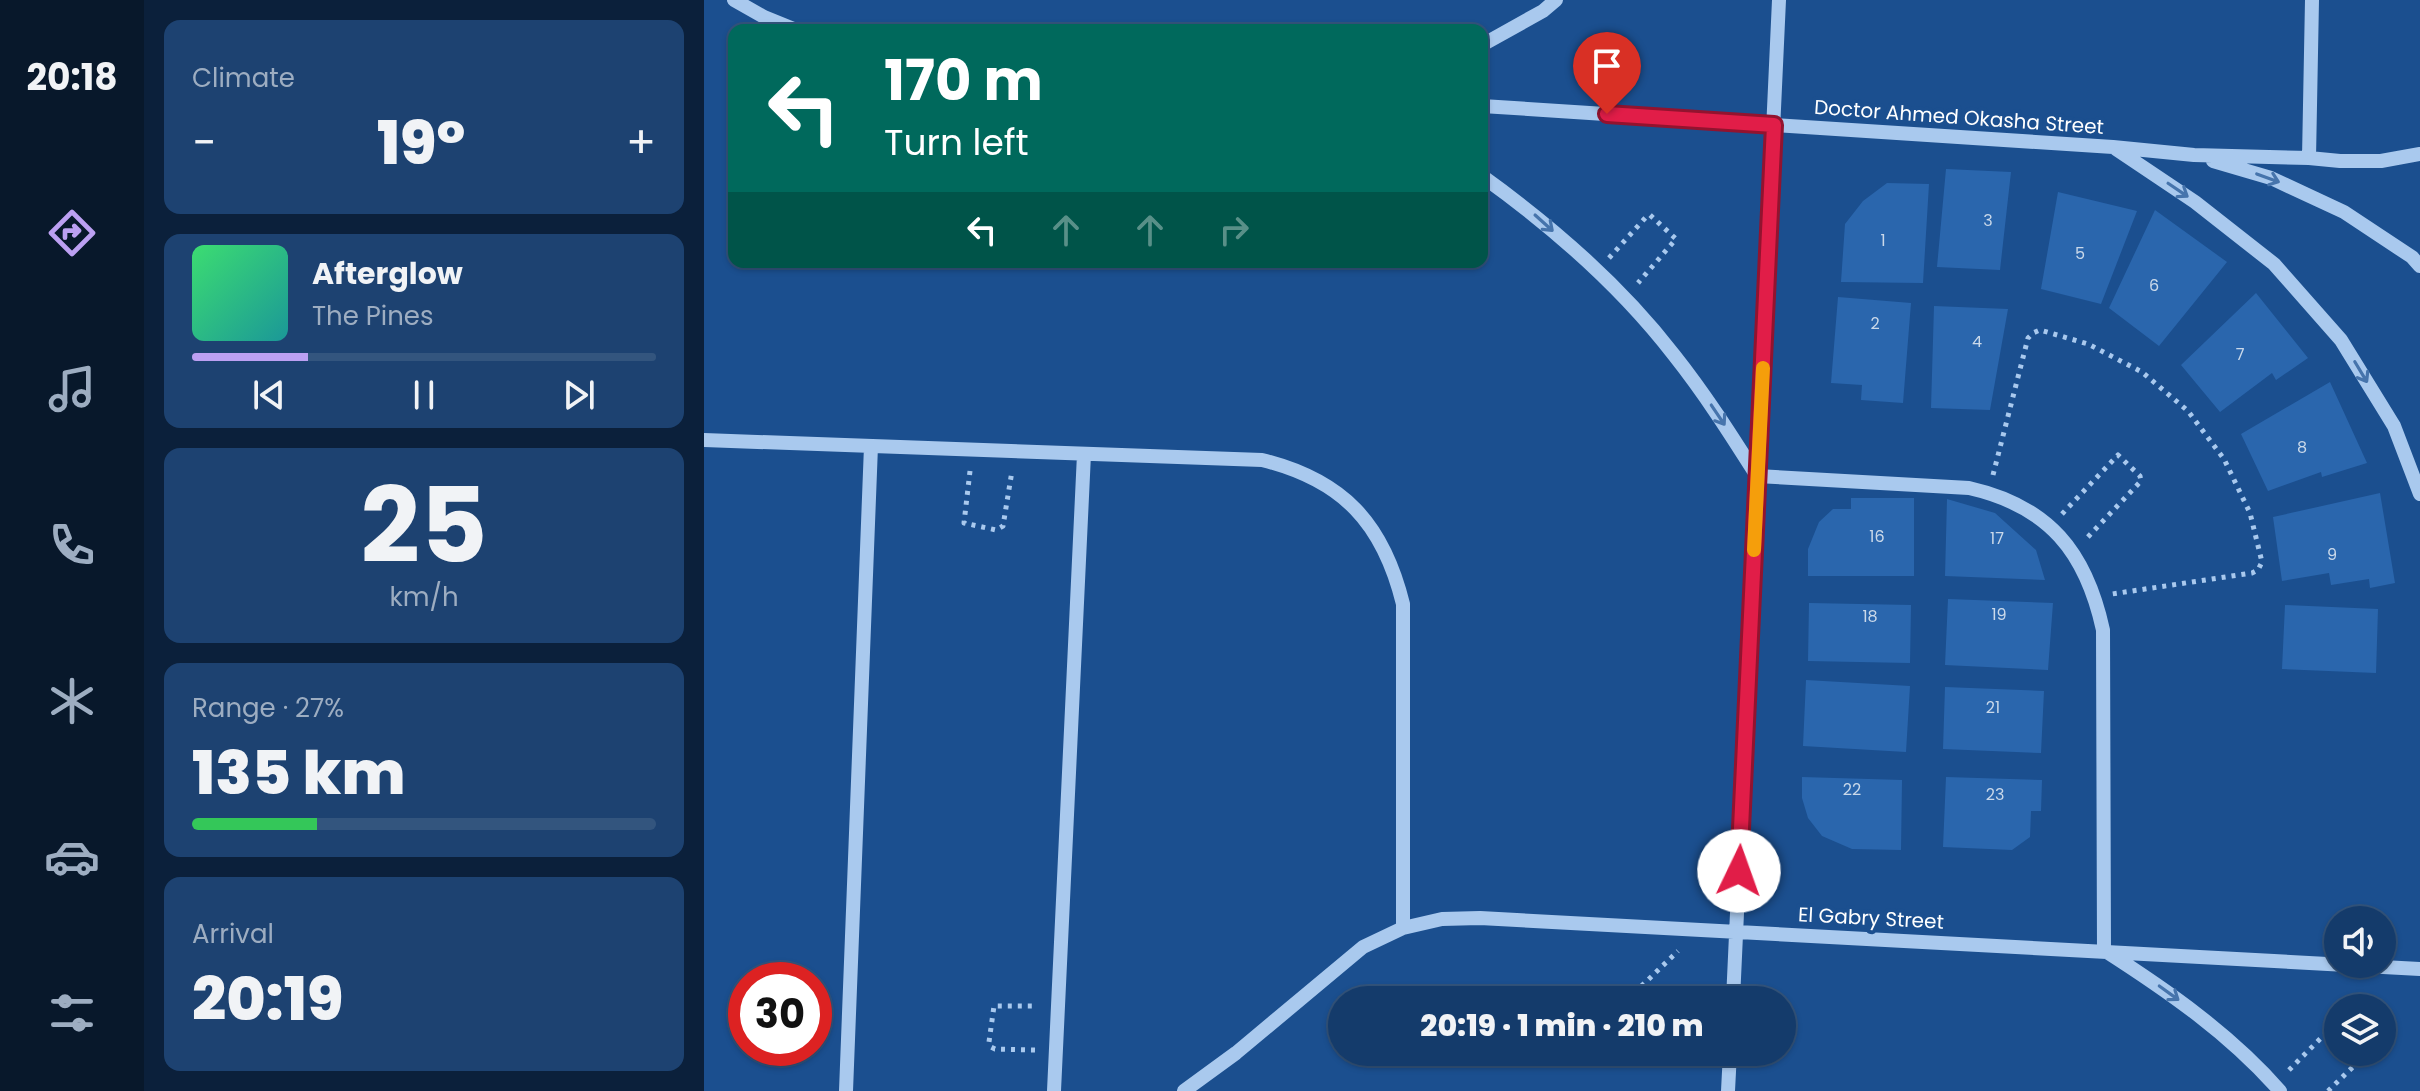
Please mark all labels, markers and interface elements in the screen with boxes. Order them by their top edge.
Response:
pin [1573,32,1641,114]
text: 170 m [884,41,1043,120]
icon: arrive [1585,44,1629,88]
text: 20:18 [26,52,118,103]
icon: left [752,56,856,160]
text: Climate [192,60,295,96]
street label: Doctor Ahmed Okasha Street [1813,93,2105,141]
text: 19° [377,101,465,185]
text: − [192,112,216,173]
text: + [626,112,656,173]
text: Turn left [884,117,1029,168]
one-way arrow [2255,172,2280,186]
one-way arrow [2166,182,2188,198]
icon: directions [44,205,100,261]
icon: left [960,208,1004,252]
icon: ahead [1044,208,1088,252]
icon: ahead [1128,208,1172,252]
icon: right [1212,208,1256,252]
house number: 3 [1983,209,1993,232]
one-way arrow [1534,213,1554,231]
house number: 1 [1880,229,1886,252]
house number: 5 [2075,242,2085,265]
text: Afterglow [312,252,463,295]
house number: 6 [2149,274,2159,297]
text: The Pines [312,298,434,334]
house number: 2 [1870,312,1880,335]
house number: 4 [1972,330,1982,353]
house number: 7 [2236,343,2245,366]
one-way arrow [2353,360,2369,383]
icon: music [44,361,100,417]
icon: previous [247,373,291,417]
icon: pause [402,373,446,417]
icon: next [557,373,601,417]
one-way arrow [1710,404,1726,426]
house number: 8 [2297,436,2307,459]
text: 25 [361,453,487,598]
icon: phone [44,517,100,573]
house number: 16 [1869,525,1885,548]
house number: 17 [1990,527,2004,550]
house number: 9 [2327,543,2337,566]
text: km/h [389,579,459,615]
house number: 19 [1991,603,2007,626]
house number: 18 [1862,605,1878,628]
icon: climate [44,673,100,729]
text: Range · 27% [192,690,344,726]
house number: 21 [1986,696,2000,719]
text: 135 km [192,731,405,815]
house number: 22 [1843,778,1861,801]
house number: 23 [1986,783,2004,806]
icon: car [44,829,100,885]
position arrow [1697,829,1781,913]
street label: El Gabry Street [1797,900,1945,936]
map controls [2324,906,2396,1066]
button: sound [2324,906,2396,978]
text: Arrival [192,916,274,952]
text: 20:19 [192,957,343,1041]
speed limit sign: 30 [728,962,832,1066]
one-way arrow [2158,984,2179,1001]
icon: filters [44,985,100,1041]
button: layers [2324,994,2396,1066]
text: 20:19 · 1 min · 210 m [1420,1004,1704,1047]

